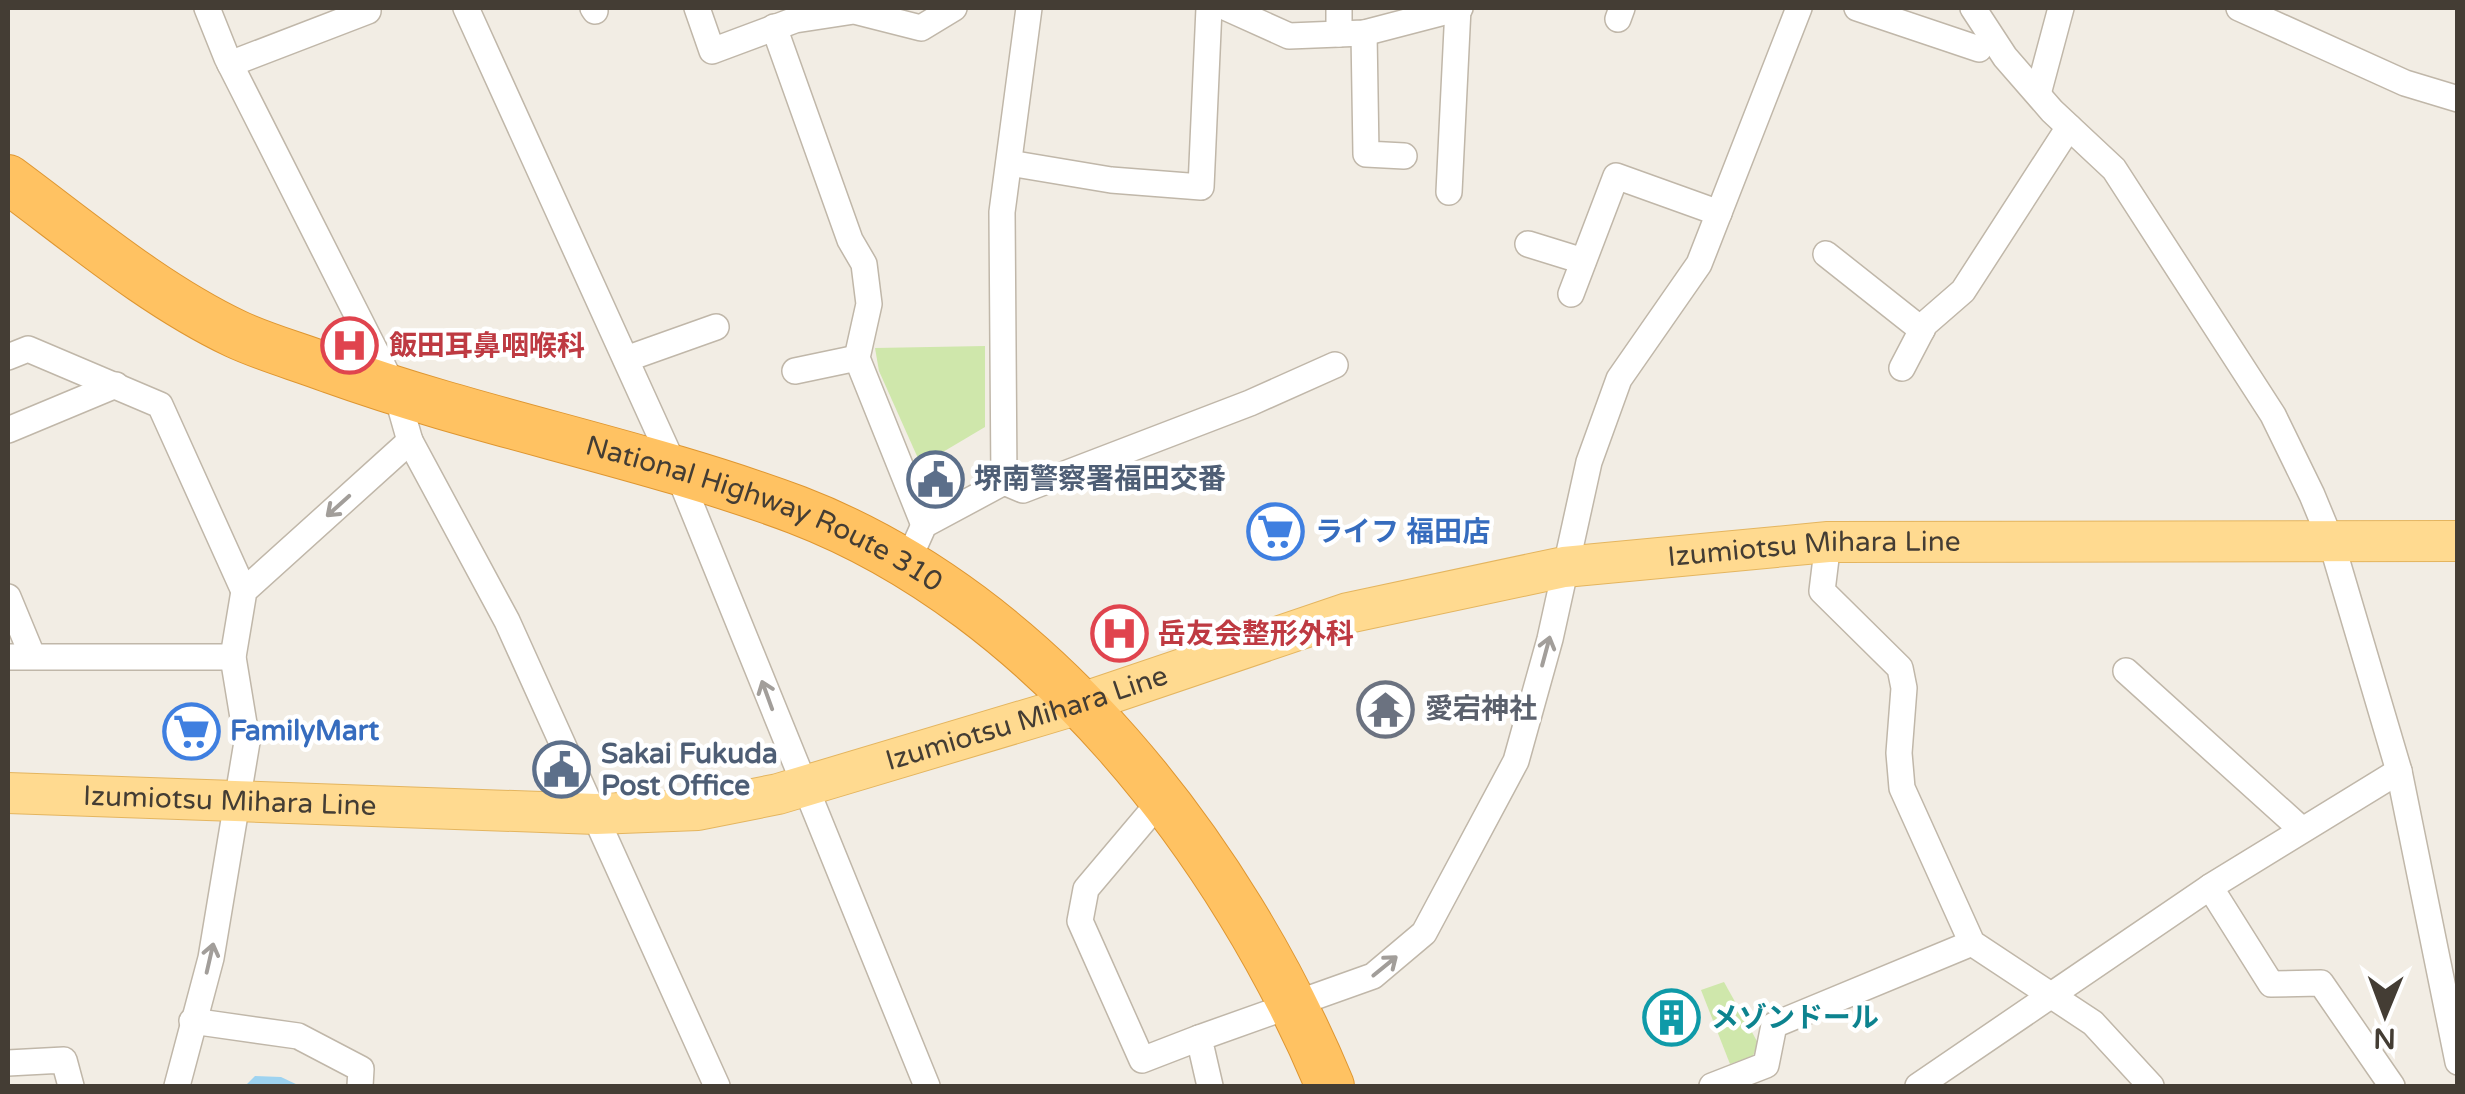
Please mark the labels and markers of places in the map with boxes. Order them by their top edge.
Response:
hospital icon: 飯田耳鼻咽喉科 [320,316,380,376]
place label: 飯田耳鼻咽喉科 [389,329,585,363]
public building icon: 堺南警察署福田交番 [905,449,965,509]
place label: 堺南警察署福田交番 [974,462,1226,496]
supermarket icon: ライフ 福田店 [1246,502,1306,562]
place label: ライフ 福田店 [1315,515,1490,549]
hospital icon: 岳友会整形外科 [1089,604,1149,664]
place label: 岳友会整形外科 [1158,617,1354,651]
temple icon: 愛宕神社 [1356,679,1416,739]
place label: 愛宕神社 [1425,692,1537,726]
supermarket icon: FamilyMart [161,701,221,761]
place label: FamilyMart [230,714,380,748]
place label: Sakai Fukuda Post Office [601,737,778,803]
public building icon: Sakai Fukuda Post Office [532,740,592,800]
building icon: メゾンドール [1642,988,1702,1048]
place label: メゾンドール [1711,1001,1879,1035]

